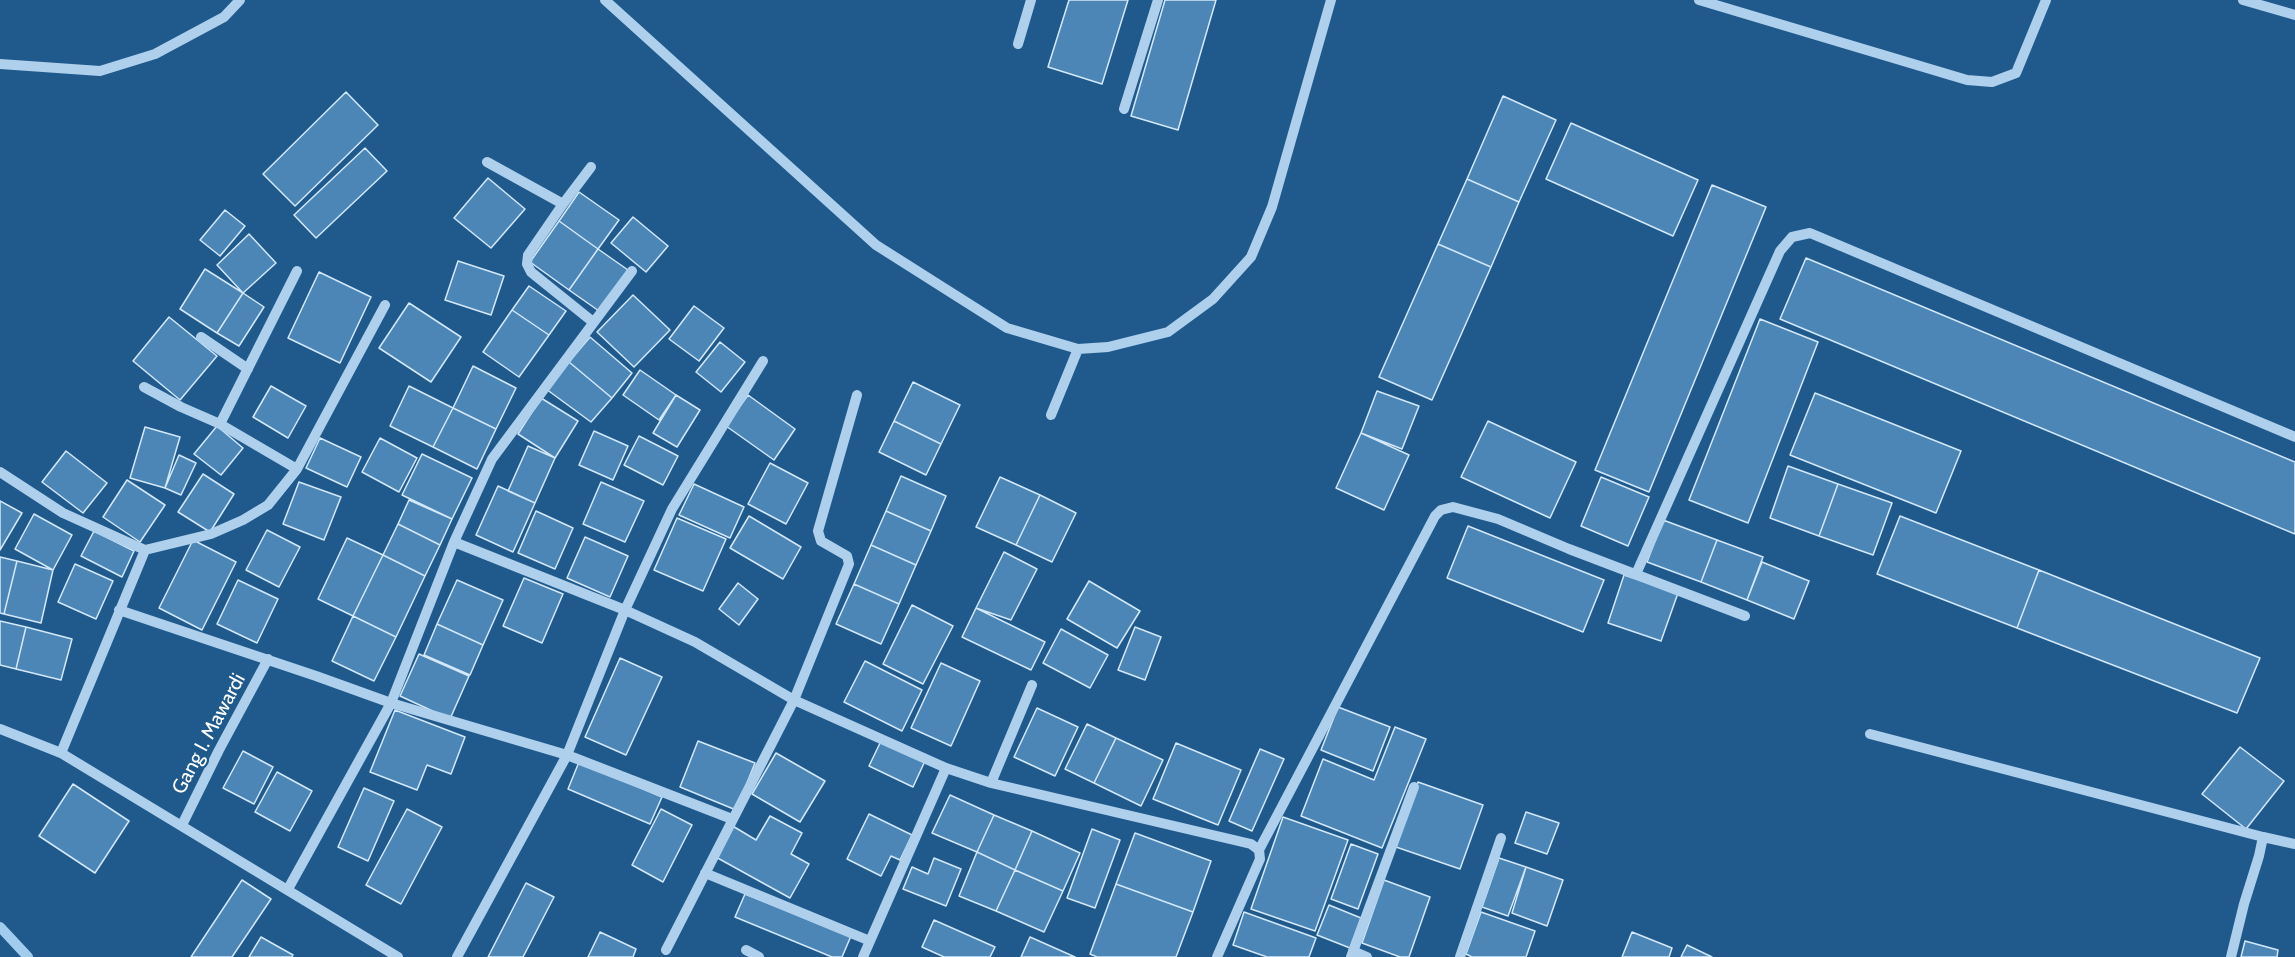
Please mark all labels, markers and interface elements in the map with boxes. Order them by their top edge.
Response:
street label: Gang I. Mawardi [167,670,251,798]

